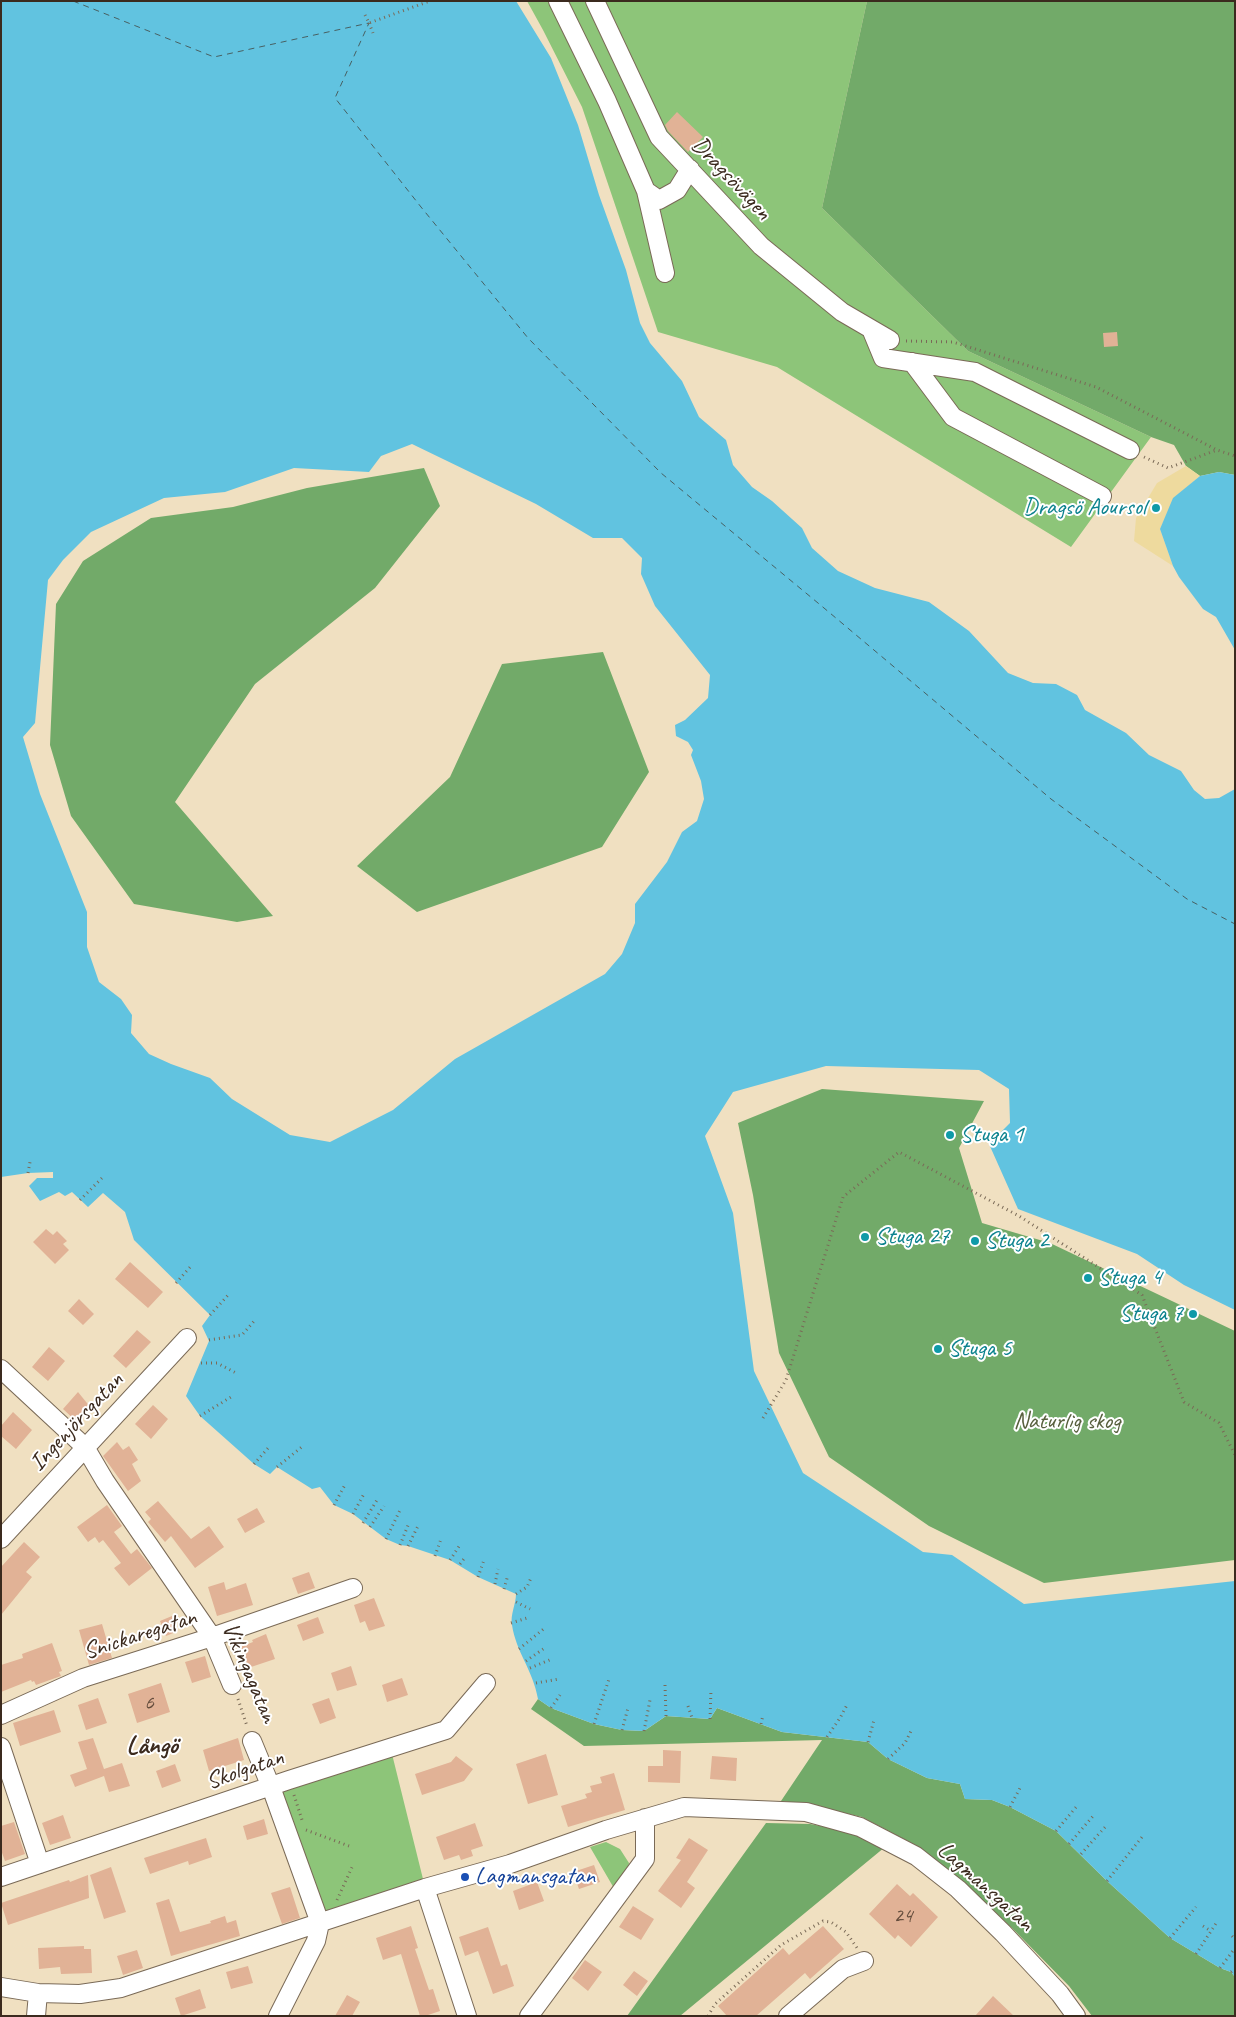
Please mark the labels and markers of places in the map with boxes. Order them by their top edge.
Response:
place label: Dragsö Aoursol [1023,494,1146,522]
marker: Dragsö Aoursol [1150,502,1162,514]
place label: Stuga 1 [960,1121,1024,1149]
marker: Stuga 1 [944,1129,956,1141]
place label: Stuga 27 [875,1223,950,1251]
place label: Stuga 2 [985,1227,1049,1255]
marker: Stuga 27 [859,1231,871,1243]
marker: Stuga 2 [969,1235,981,1247]
place label: Stuga 4 [1098,1264,1162,1292]
marker: Stuga 4 [1082,1272,1094,1284]
place label: Stuga 7 [1119,1300,1183,1328]
marker: Stuga 7 [1187,1308,1199,1320]
place label: Stuga 5 [948,1335,1012,1363]
marker: Stuga 5 [932,1343,944,1355]
place label: Lagmansgatan [475,1863,595,1891]
marker: Lagmansgatan [459,1871,471,1883]

